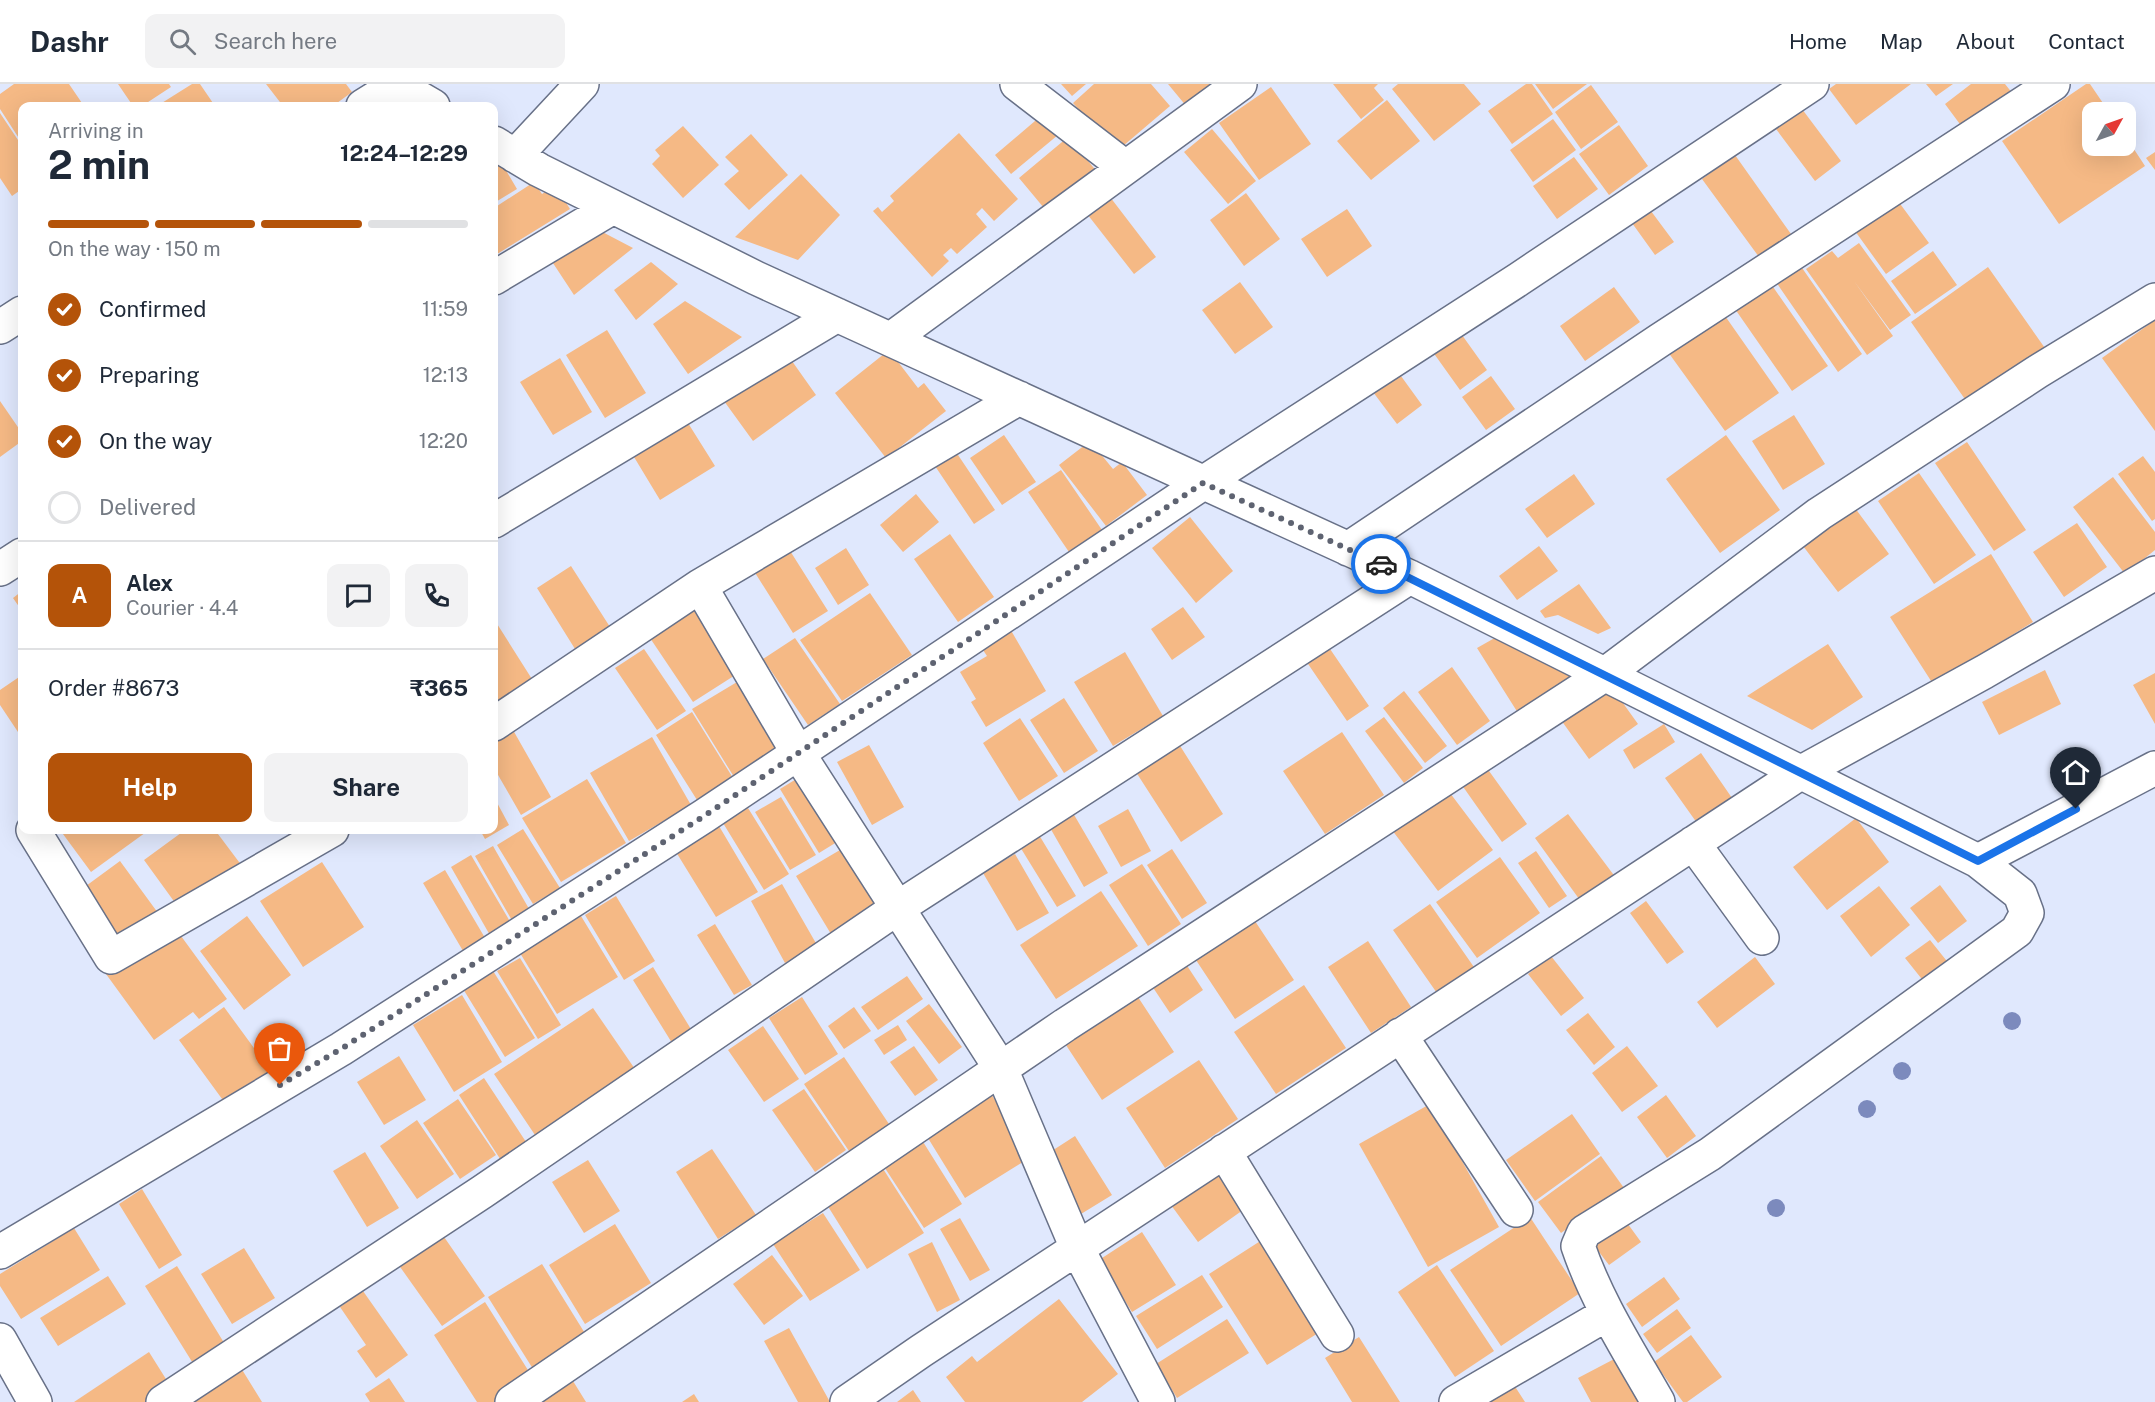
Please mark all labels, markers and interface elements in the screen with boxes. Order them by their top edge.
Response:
search box [145,14,565,68]
text: Dashr [30,25,109,58]
icon: search [166,25,199,58]
text: Search here [214,28,337,54]
text: Home [1789,29,1847,54]
text: Map [1880,29,1923,54]
text: About [1956,29,2015,54]
text: Contact [2048,29,2125,54]
north arrow [2082,102,2136,156]
map controls [2082,102,2136,156]
text: Arriving in [48,119,143,143]
text: 12:24–12:29 [340,140,468,166]
text: 2 min [48,142,150,188]
text: On the way · 150 m [48,237,220,261]
icon: check [48,293,81,326]
text: Confirmed [99,296,206,322]
text: 11:59 [422,297,468,321]
icon: check [48,359,81,392]
text: Preparing [99,362,200,388]
text: 12:13 [423,363,468,387]
icon: check [48,425,81,458]
text: On the way [99,428,212,454]
text: 12:20 [419,429,468,453]
text: Delivered [99,494,196,520]
courier [1351,534,1411,594]
icon: car [1365,548,1398,581]
button: chat [327,564,390,627]
button: phone [405,564,468,627]
text: Alex [126,570,173,596]
text: A [72,582,87,608]
text: Courier · 4.4 [126,596,238,620]
text: Order #8673 [48,675,179,701]
text: ₹365 [410,675,468,701]
pin [2050,747,2101,809]
button: Help [48,753,252,822]
button: Share [264,753,468,822]
icon: home [2059,756,2092,789]
pin [254,1023,305,1085]
icon: bag [263,1032,296,1065]

